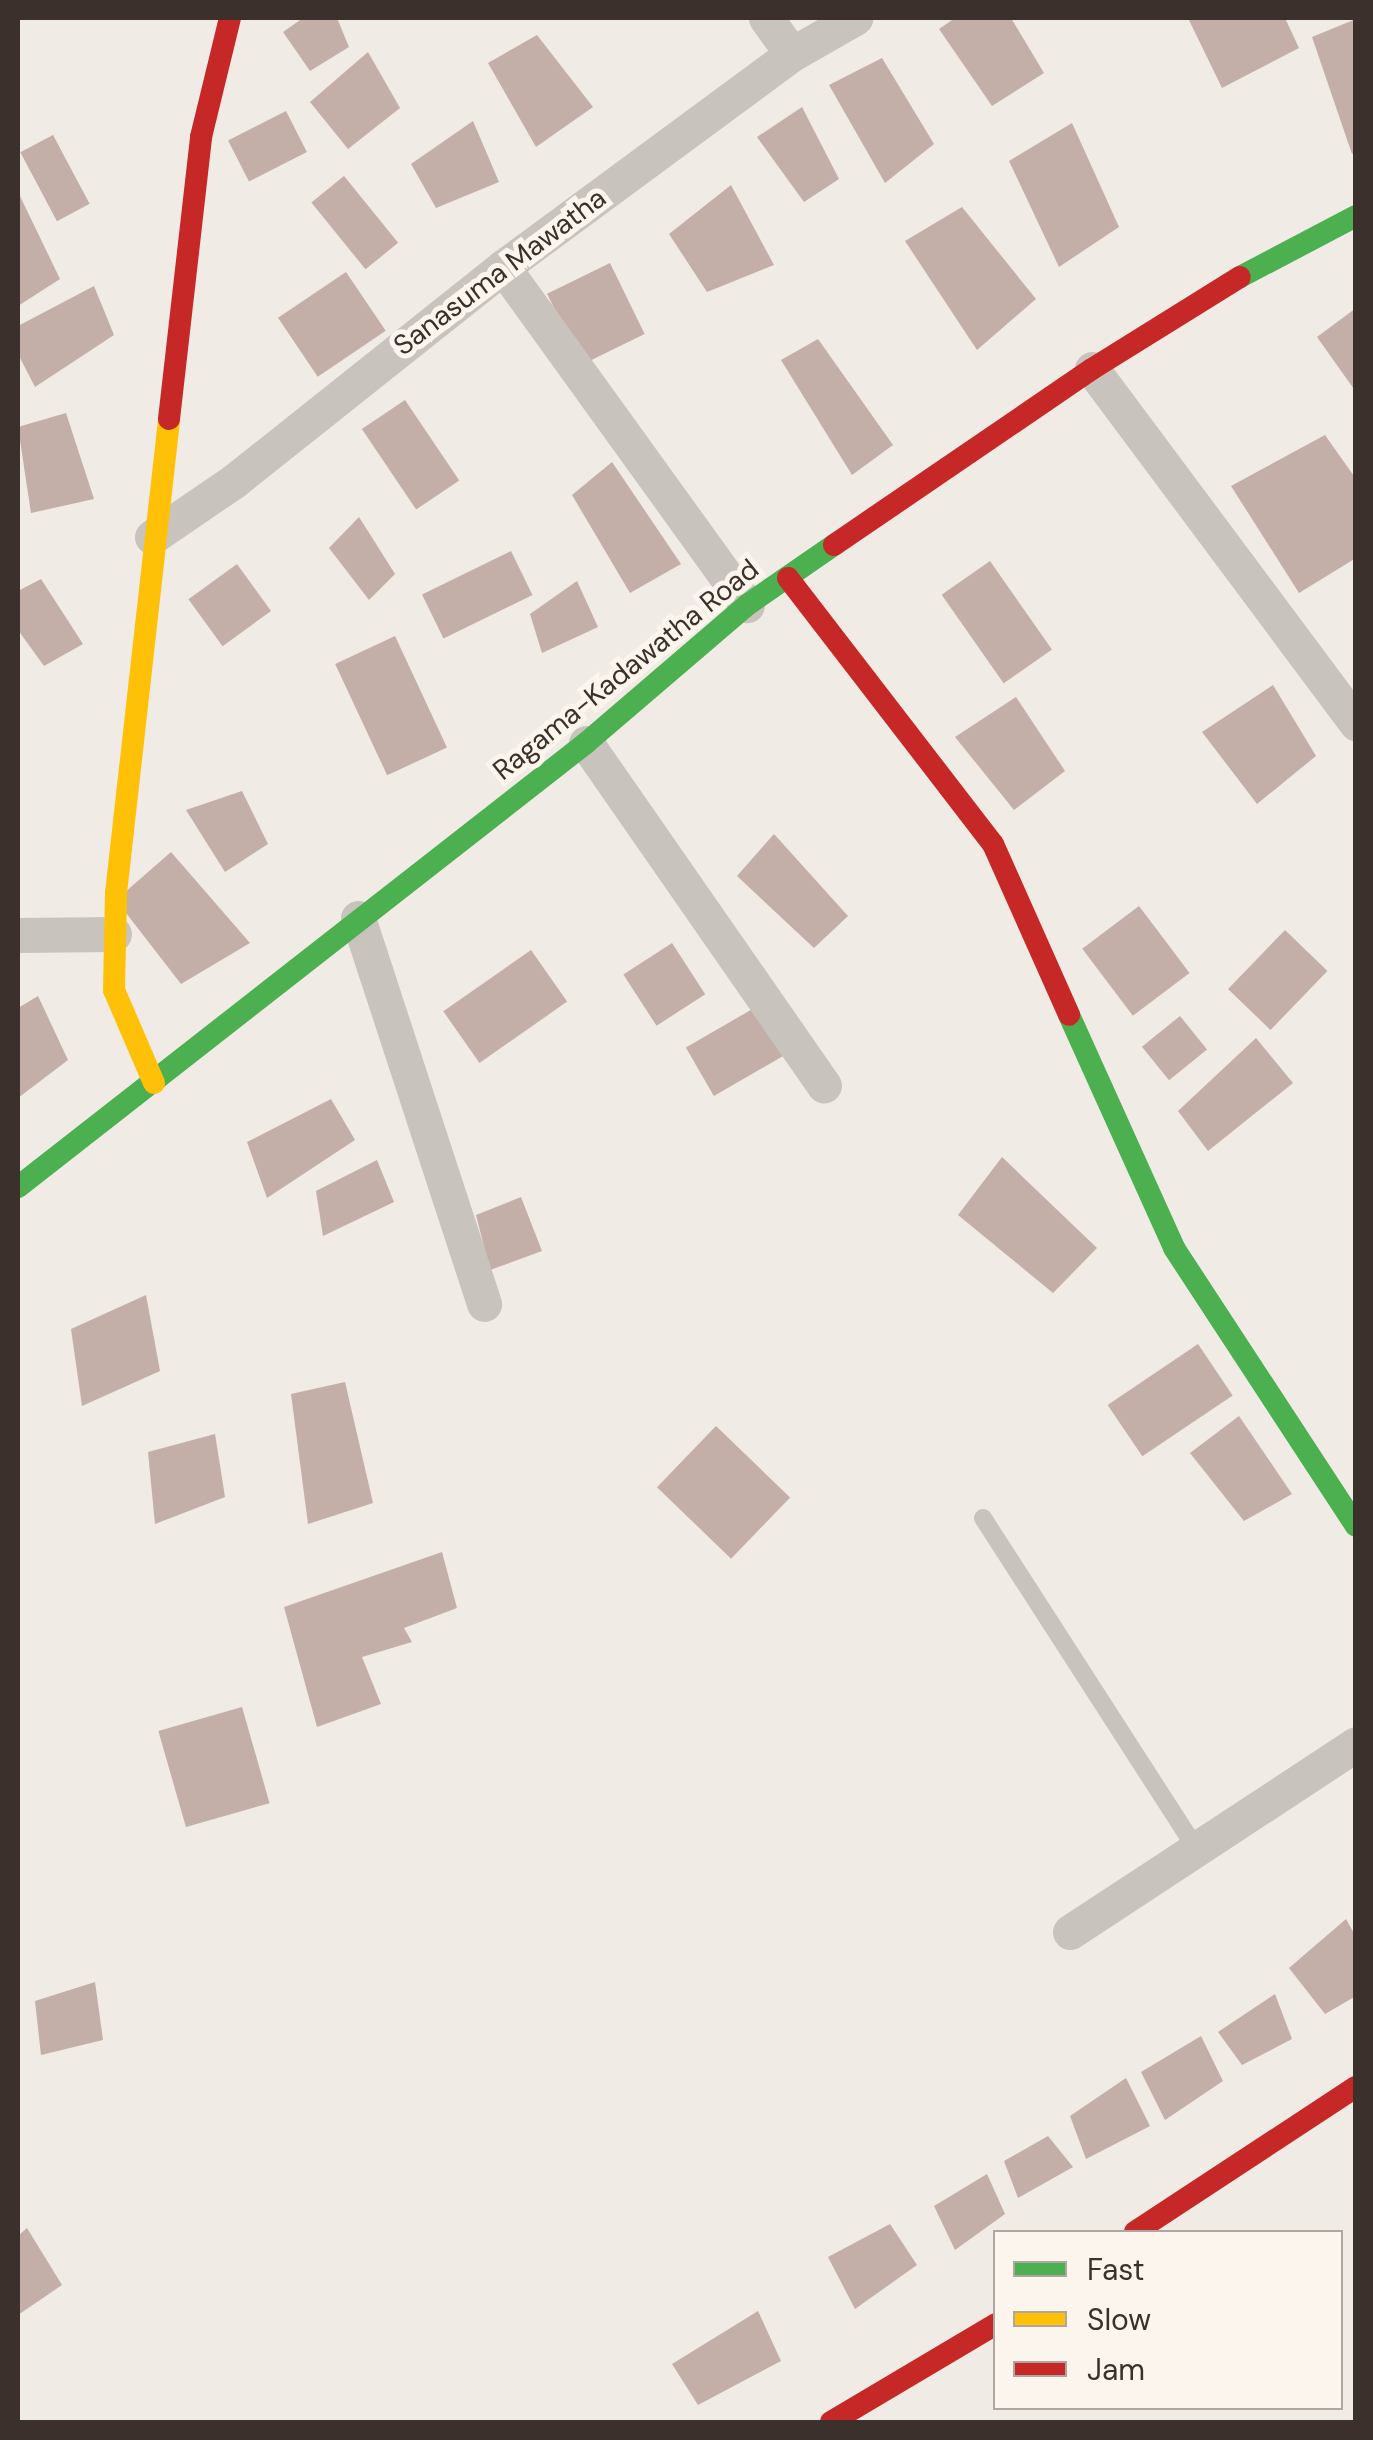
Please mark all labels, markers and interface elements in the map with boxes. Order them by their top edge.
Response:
street label: Sanasuma Mawatha [387,181,613,363]
street label: Ragama-Kadawatha Road [487,553,765,787]
legend [993,2230,1343,2410]
text: Fast [1087,2250,1145,2289]
text: Slow [1087,2300,1151,2339]
text: Jam [1087,2350,1145,2389]

